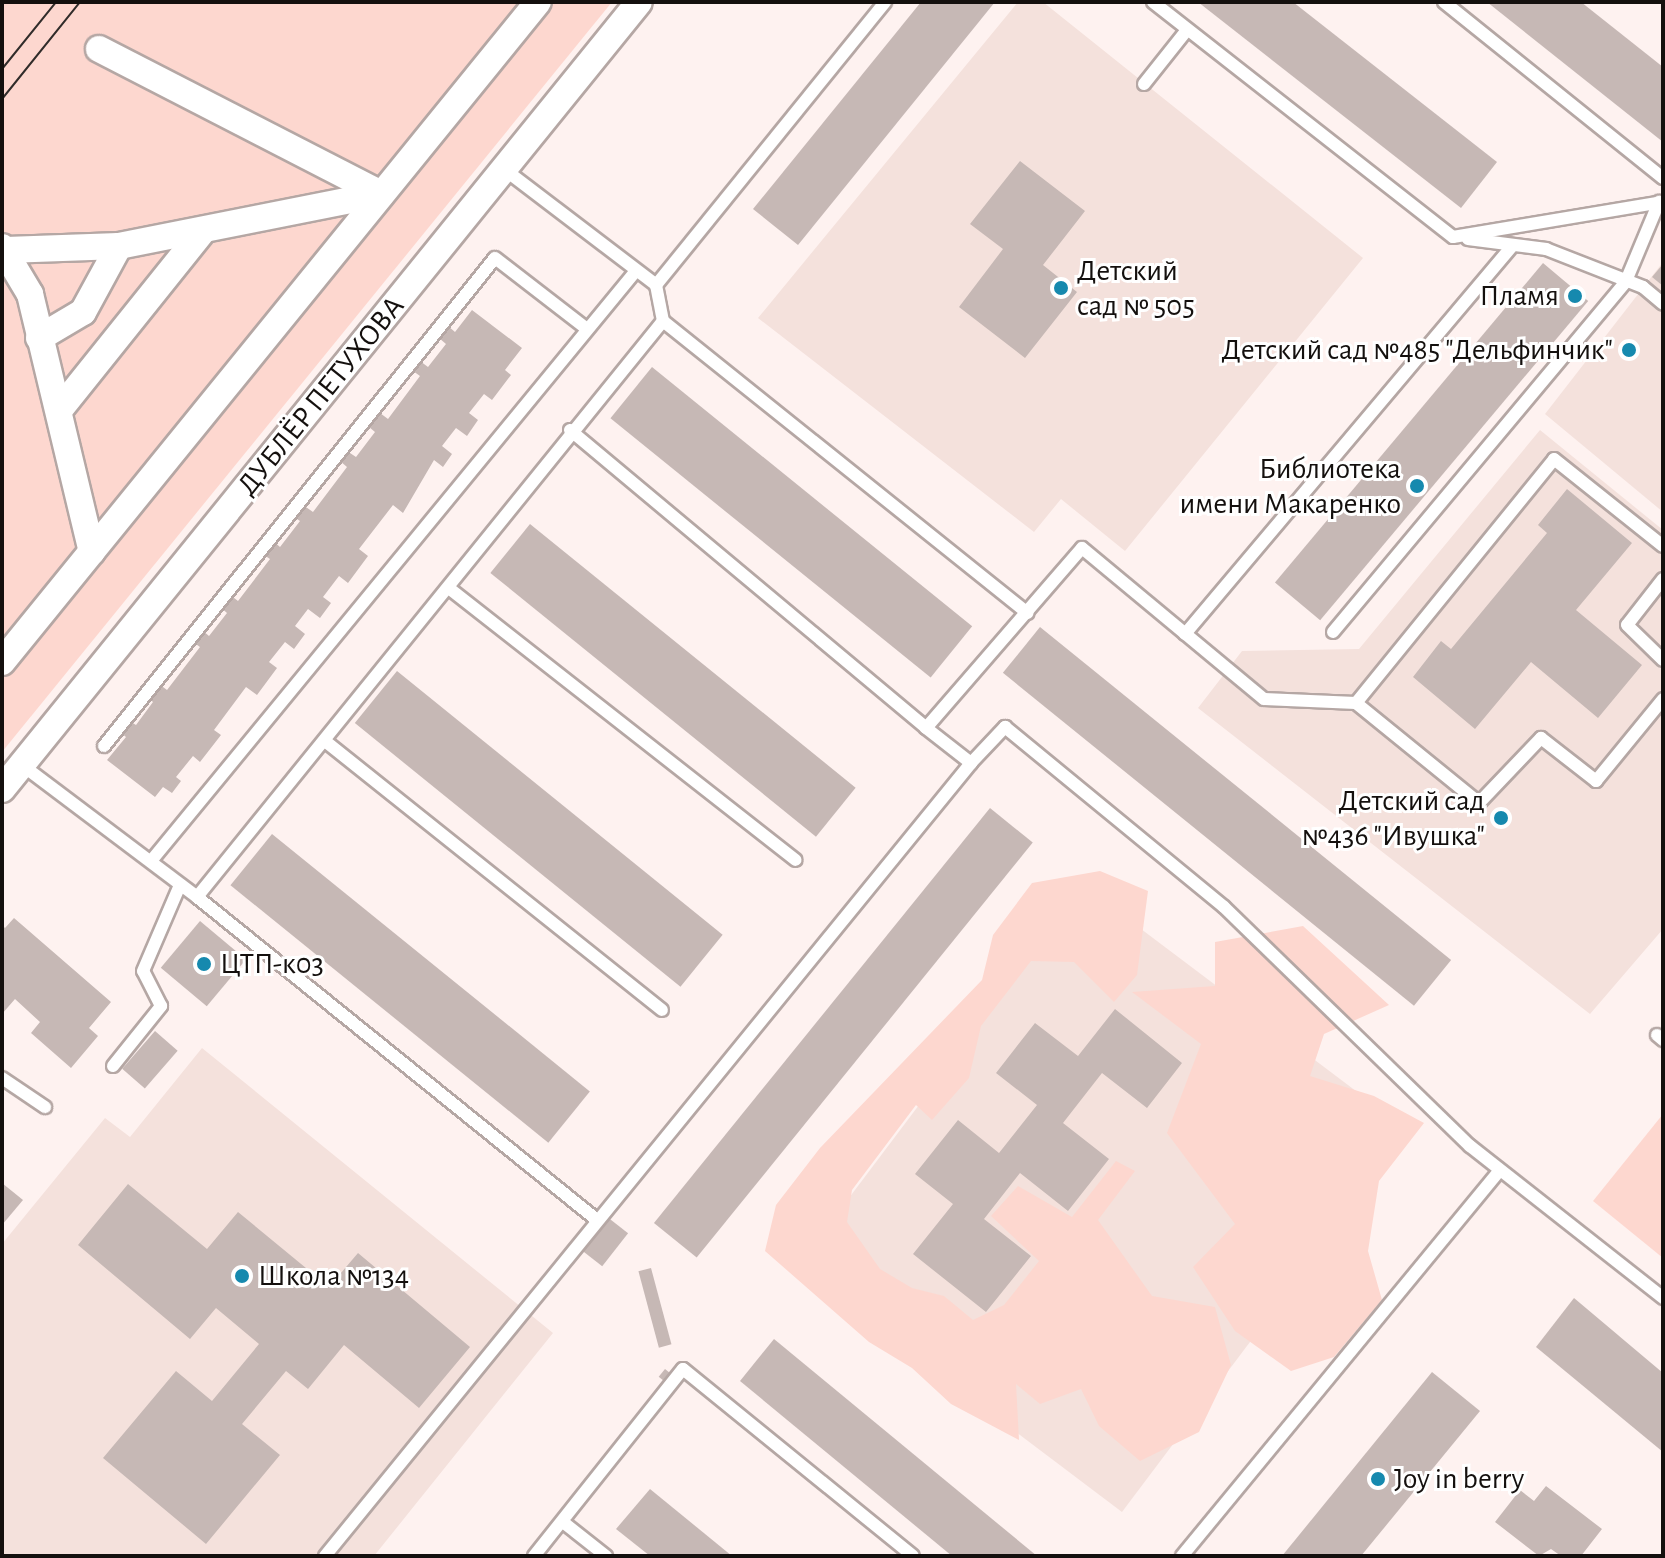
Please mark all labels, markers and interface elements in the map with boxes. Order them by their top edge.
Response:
place label: Детский сад № 505 [1077,253,1195,324]
place label: Пламя [1480,278,1559,314]
marker: Детский сад № 505 [1052,279,1070,297]
marker: Пламя [1566,287,1584,305]
street label: ДУБЛЁР ПЕТУХОВА [230,289,412,503]
place label: Детский сад №485 "Дельфинчик" [1222,332,1613,368]
marker: Детский сад №485 "Дельфинчик" [1620,341,1638,359]
place label: Библиотека имени Макаренко [1179,451,1401,522]
marker: Библиотека имени Макаренко [1408,477,1426,495]
place label: Детский сад №436 "Ивушка" [1301,783,1485,854]
marker: Детский сад №436 "Ивушка" [1492,809,1510,827]
place label: ЦТП-к03 [220,946,324,982]
marker: ЦТП-к03 [195,955,213,973]
place label: Школа №134 [258,1258,409,1294]
marker: Школа №134 [233,1267,251,1285]
place label: Joy in berry [1394,1461,1524,1497]
marker: Joy in berry [1369,1470,1387,1488]

